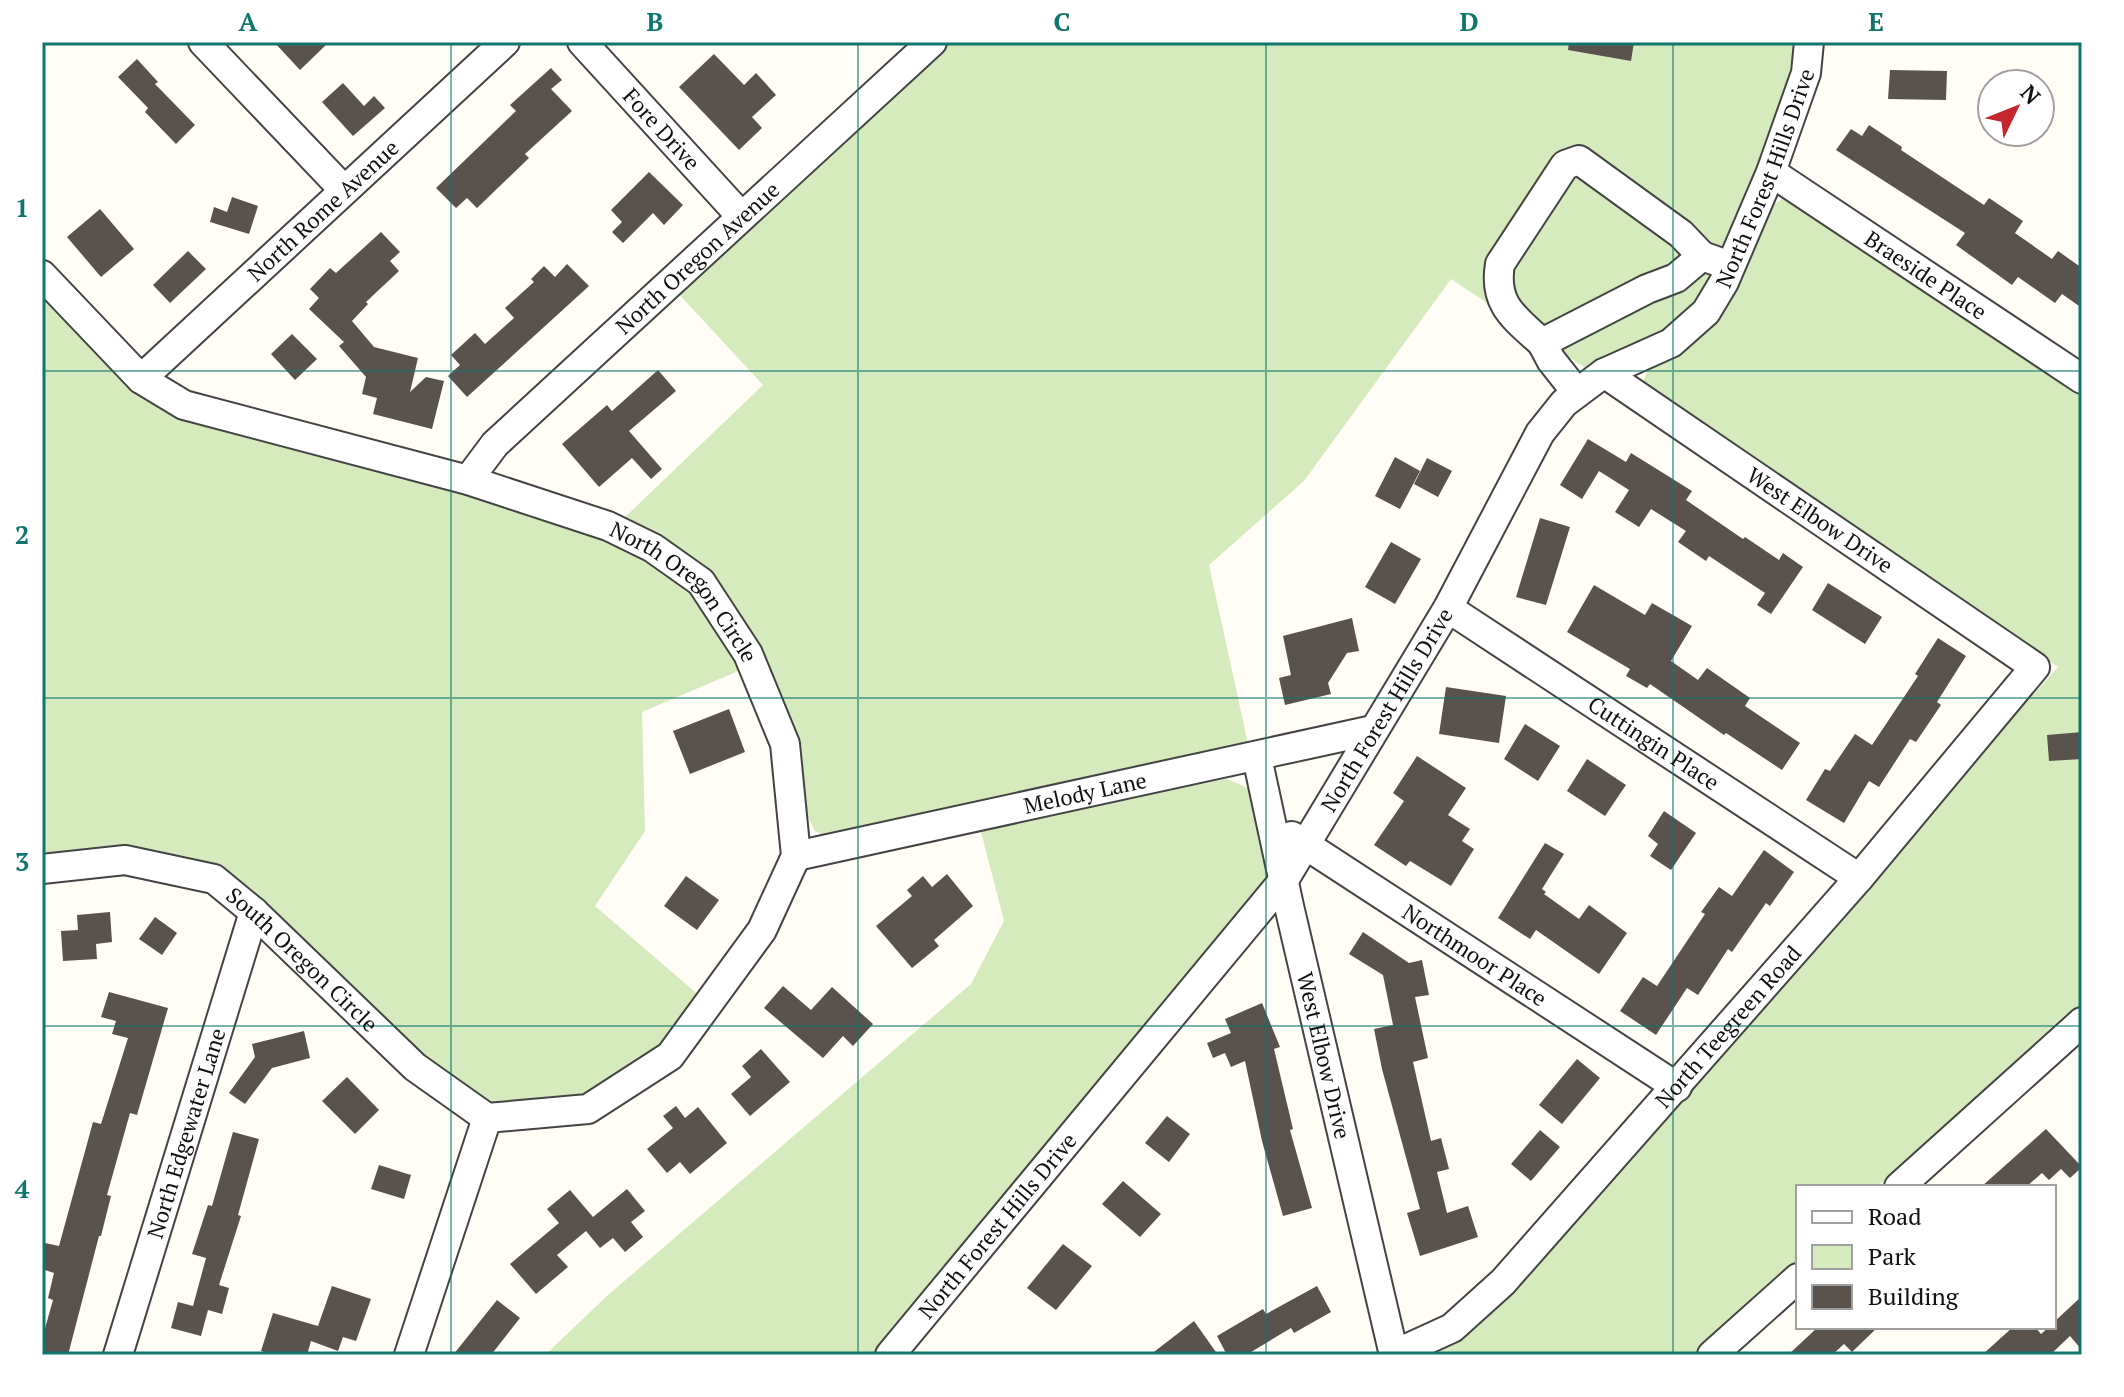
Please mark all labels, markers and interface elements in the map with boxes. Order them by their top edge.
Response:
text: A [239,4,258,38]
text: B [647,4,663,38]
text: C [1054,4,1070,38]
text: D [1459,4,1479,38]
text: E [1868,4,1884,38]
street label: North Forest Hills Drive [1708,64,1821,292]
north arrow [1976,68,2056,148]
text: N [2015,78,2048,110]
street label: Fore Drive [617,82,707,176]
street label: North Rome Avenue [241,133,404,287]
street label: North Oregon Avenue [609,175,785,340]
text: 1 [15,190,29,224]
street label: Braeside Place [1859,224,1993,326]
street label: West Elbow Drive [1742,460,1899,579]
street label: North Oregon Circle [605,514,765,666]
text: 2 [15,517,29,551]
street label: North Forest Hills Drive [1314,602,1459,817]
street label: Cuttingin Place [1583,689,1725,796]
street label: Melody Lane [1021,765,1149,820]
text: 3 [15,844,29,878]
street label: South Oregon Circle [221,880,385,1038]
street label: Northmoor Place [1397,897,1553,1012]
street label: North Teegreen Road [1648,939,1807,1114]
street label: West Elbow Drive [1291,969,1358,1142]
street label: North Edgewater Lane [140,1024,232,1242]
street label: North Forest Hills Drive [911,1126,1082,1324]
text: 4 [15,1171,30,1205]
legend [1796,1185,2056,1329]
text: Road [1868,1200,1922,1232]
text: Park [1868,1240,1917,1272]
text: Building [1868,1280,1959,1312]

